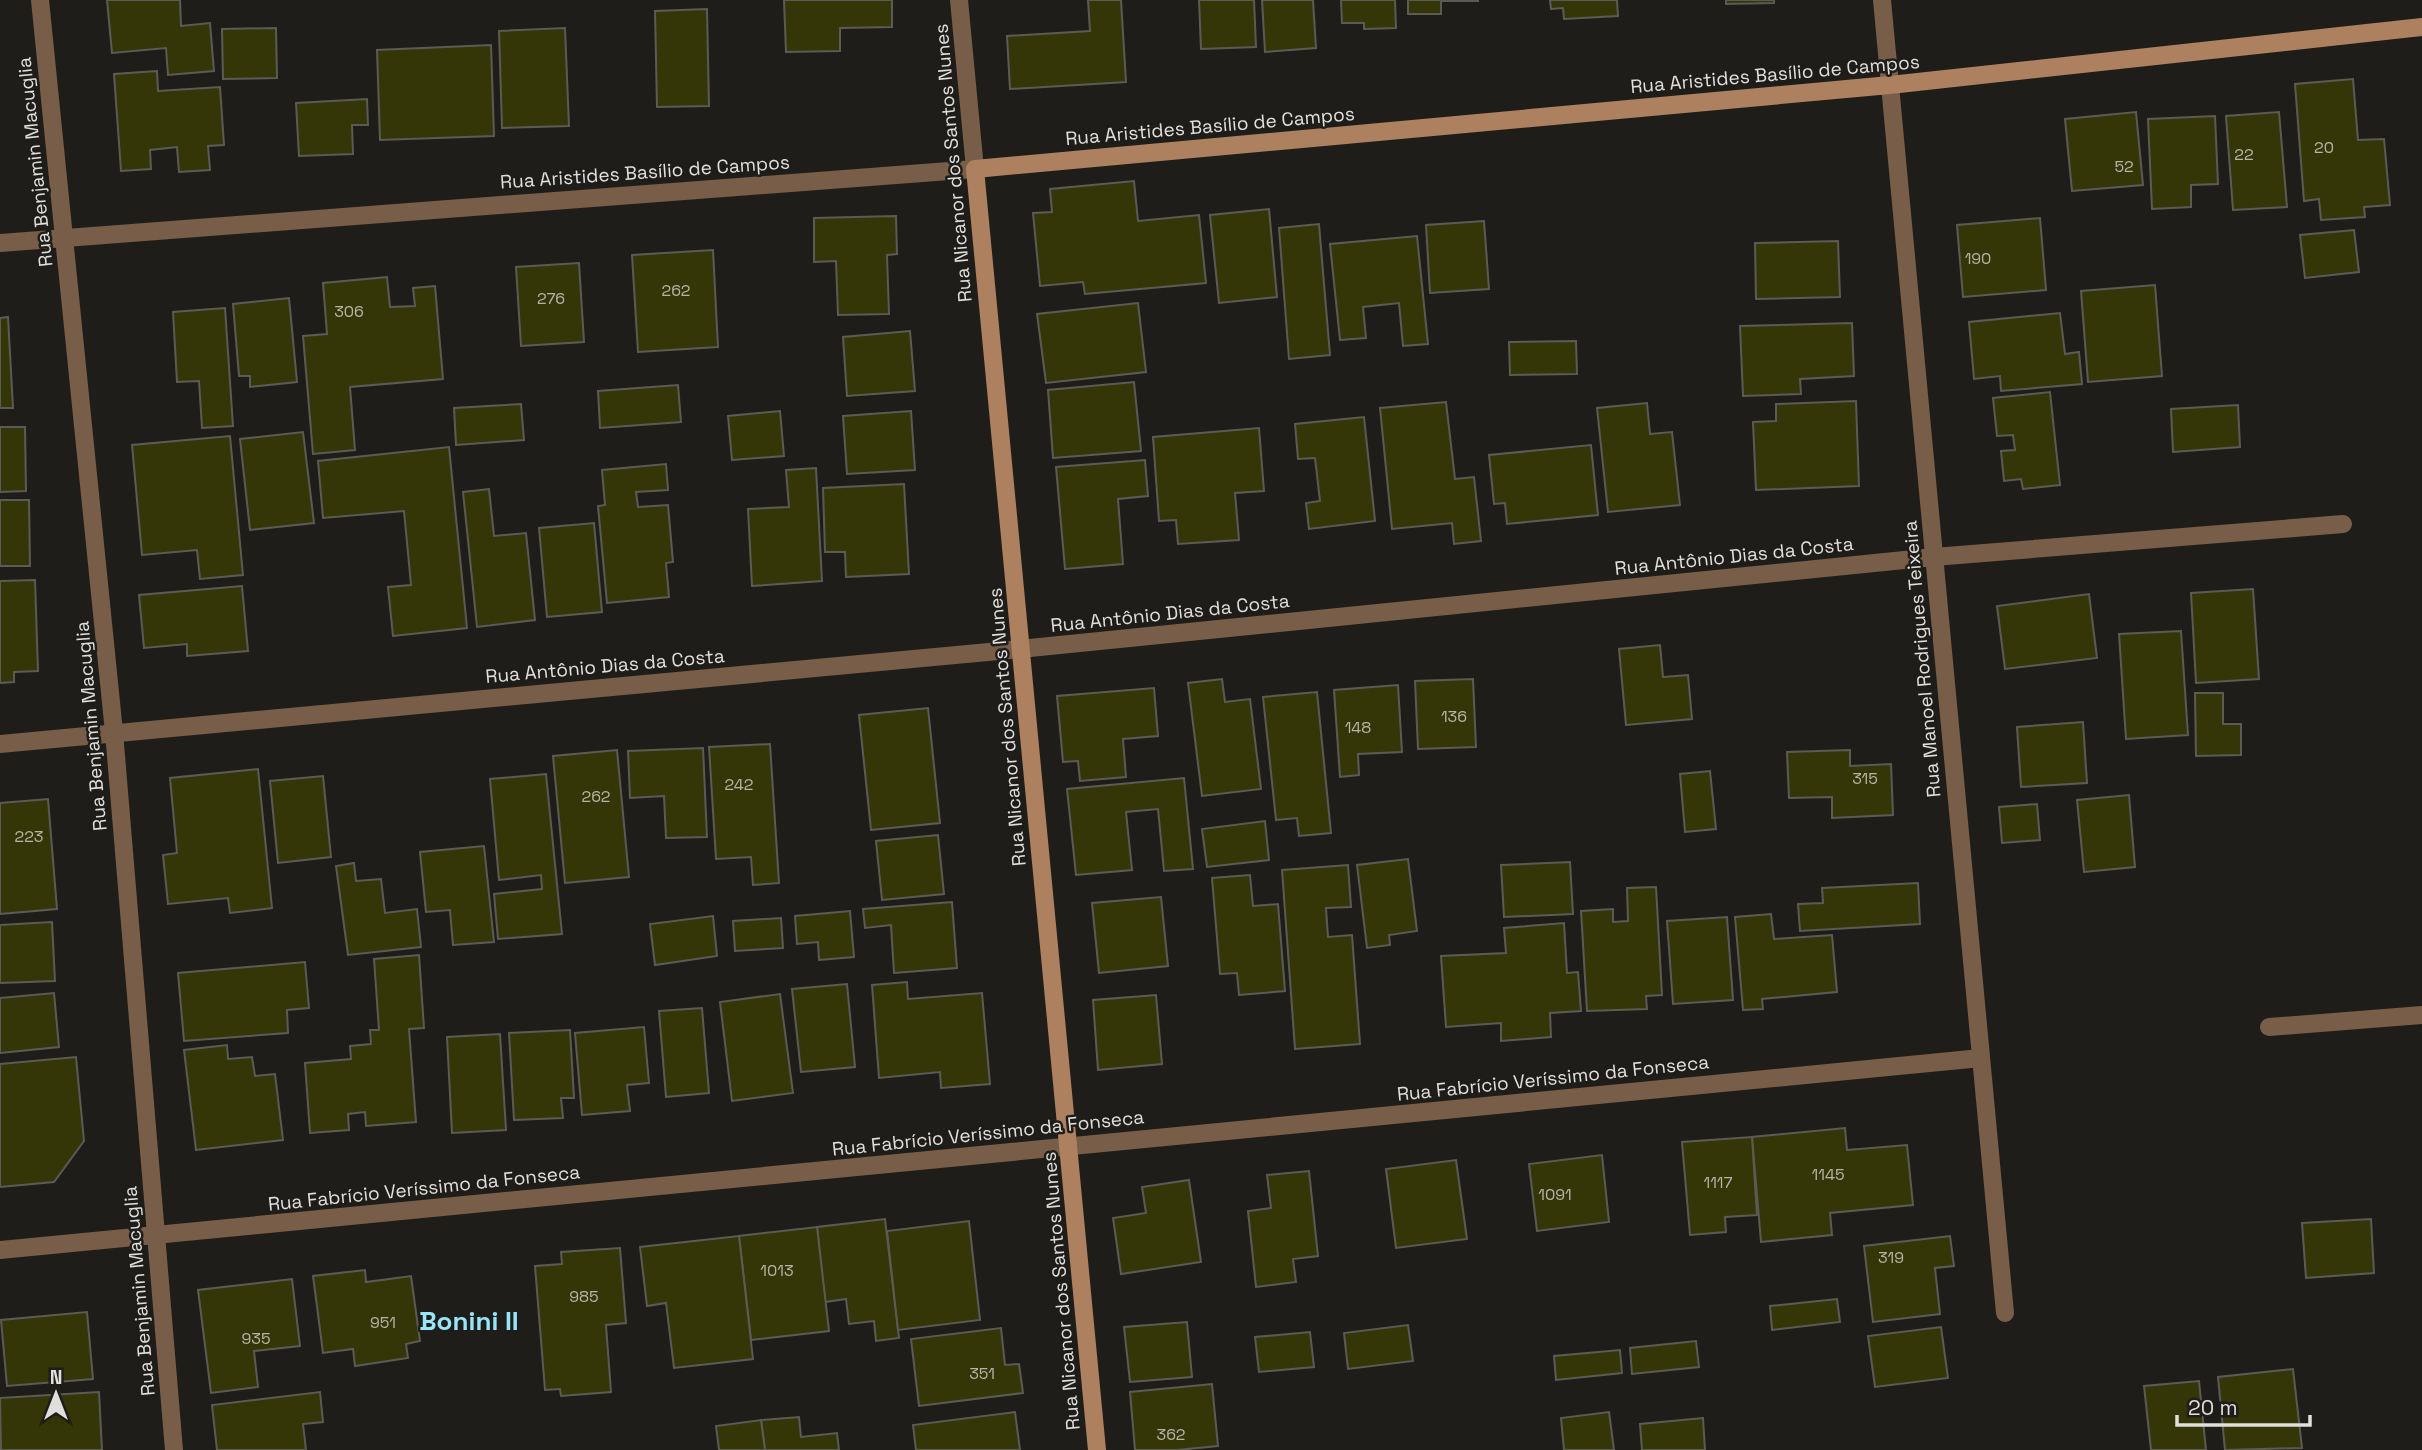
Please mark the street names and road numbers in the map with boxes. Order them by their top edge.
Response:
street label: Rua Nicanor dos Santos Nunes [928,23,978,303]
street label: Rua Aristides Basílio de Campos [1629,49,1921,99]
street label: Rua Benjamin Macuglia [12,56,58,268]
street label: Rua Aristides Basílio de Campos [1064,101,1356,151]
street label: Rua Aristides Basílio de Campos [499,149,791,195]
street label: Rua Manoel Rodrigues Teixeira [1897,520,1947,798]
street label: Rua Antônio Dias da Costa [1613,531,1855,581]
street label: Rua Nicanor dos Santos Nunes [982,587,1032,867]
street label: Rua Antônio Dias da Costa [1049,588,1291,638]
street label: Rua Benjamin Macuglia [69,620,113,832]
street label: Rua Antônio Dias da Costa [484,643,726,689]
street label: Rua Fabrício Veríssimo da Fonseca [1396,1049,1710,1107]
street label: Rua Fabrício Veríssimo da Fonseca [831,1104,1145,1162]
street label: Rua Nicanor dos Santos Nunes [1036,1151,1086,1431]
street label: Rua Fabrício Veríssimo da Fonseca [267,1159,581,1217]
street label: Rua Benjamin Macuglia [117,1185,161,1397]

